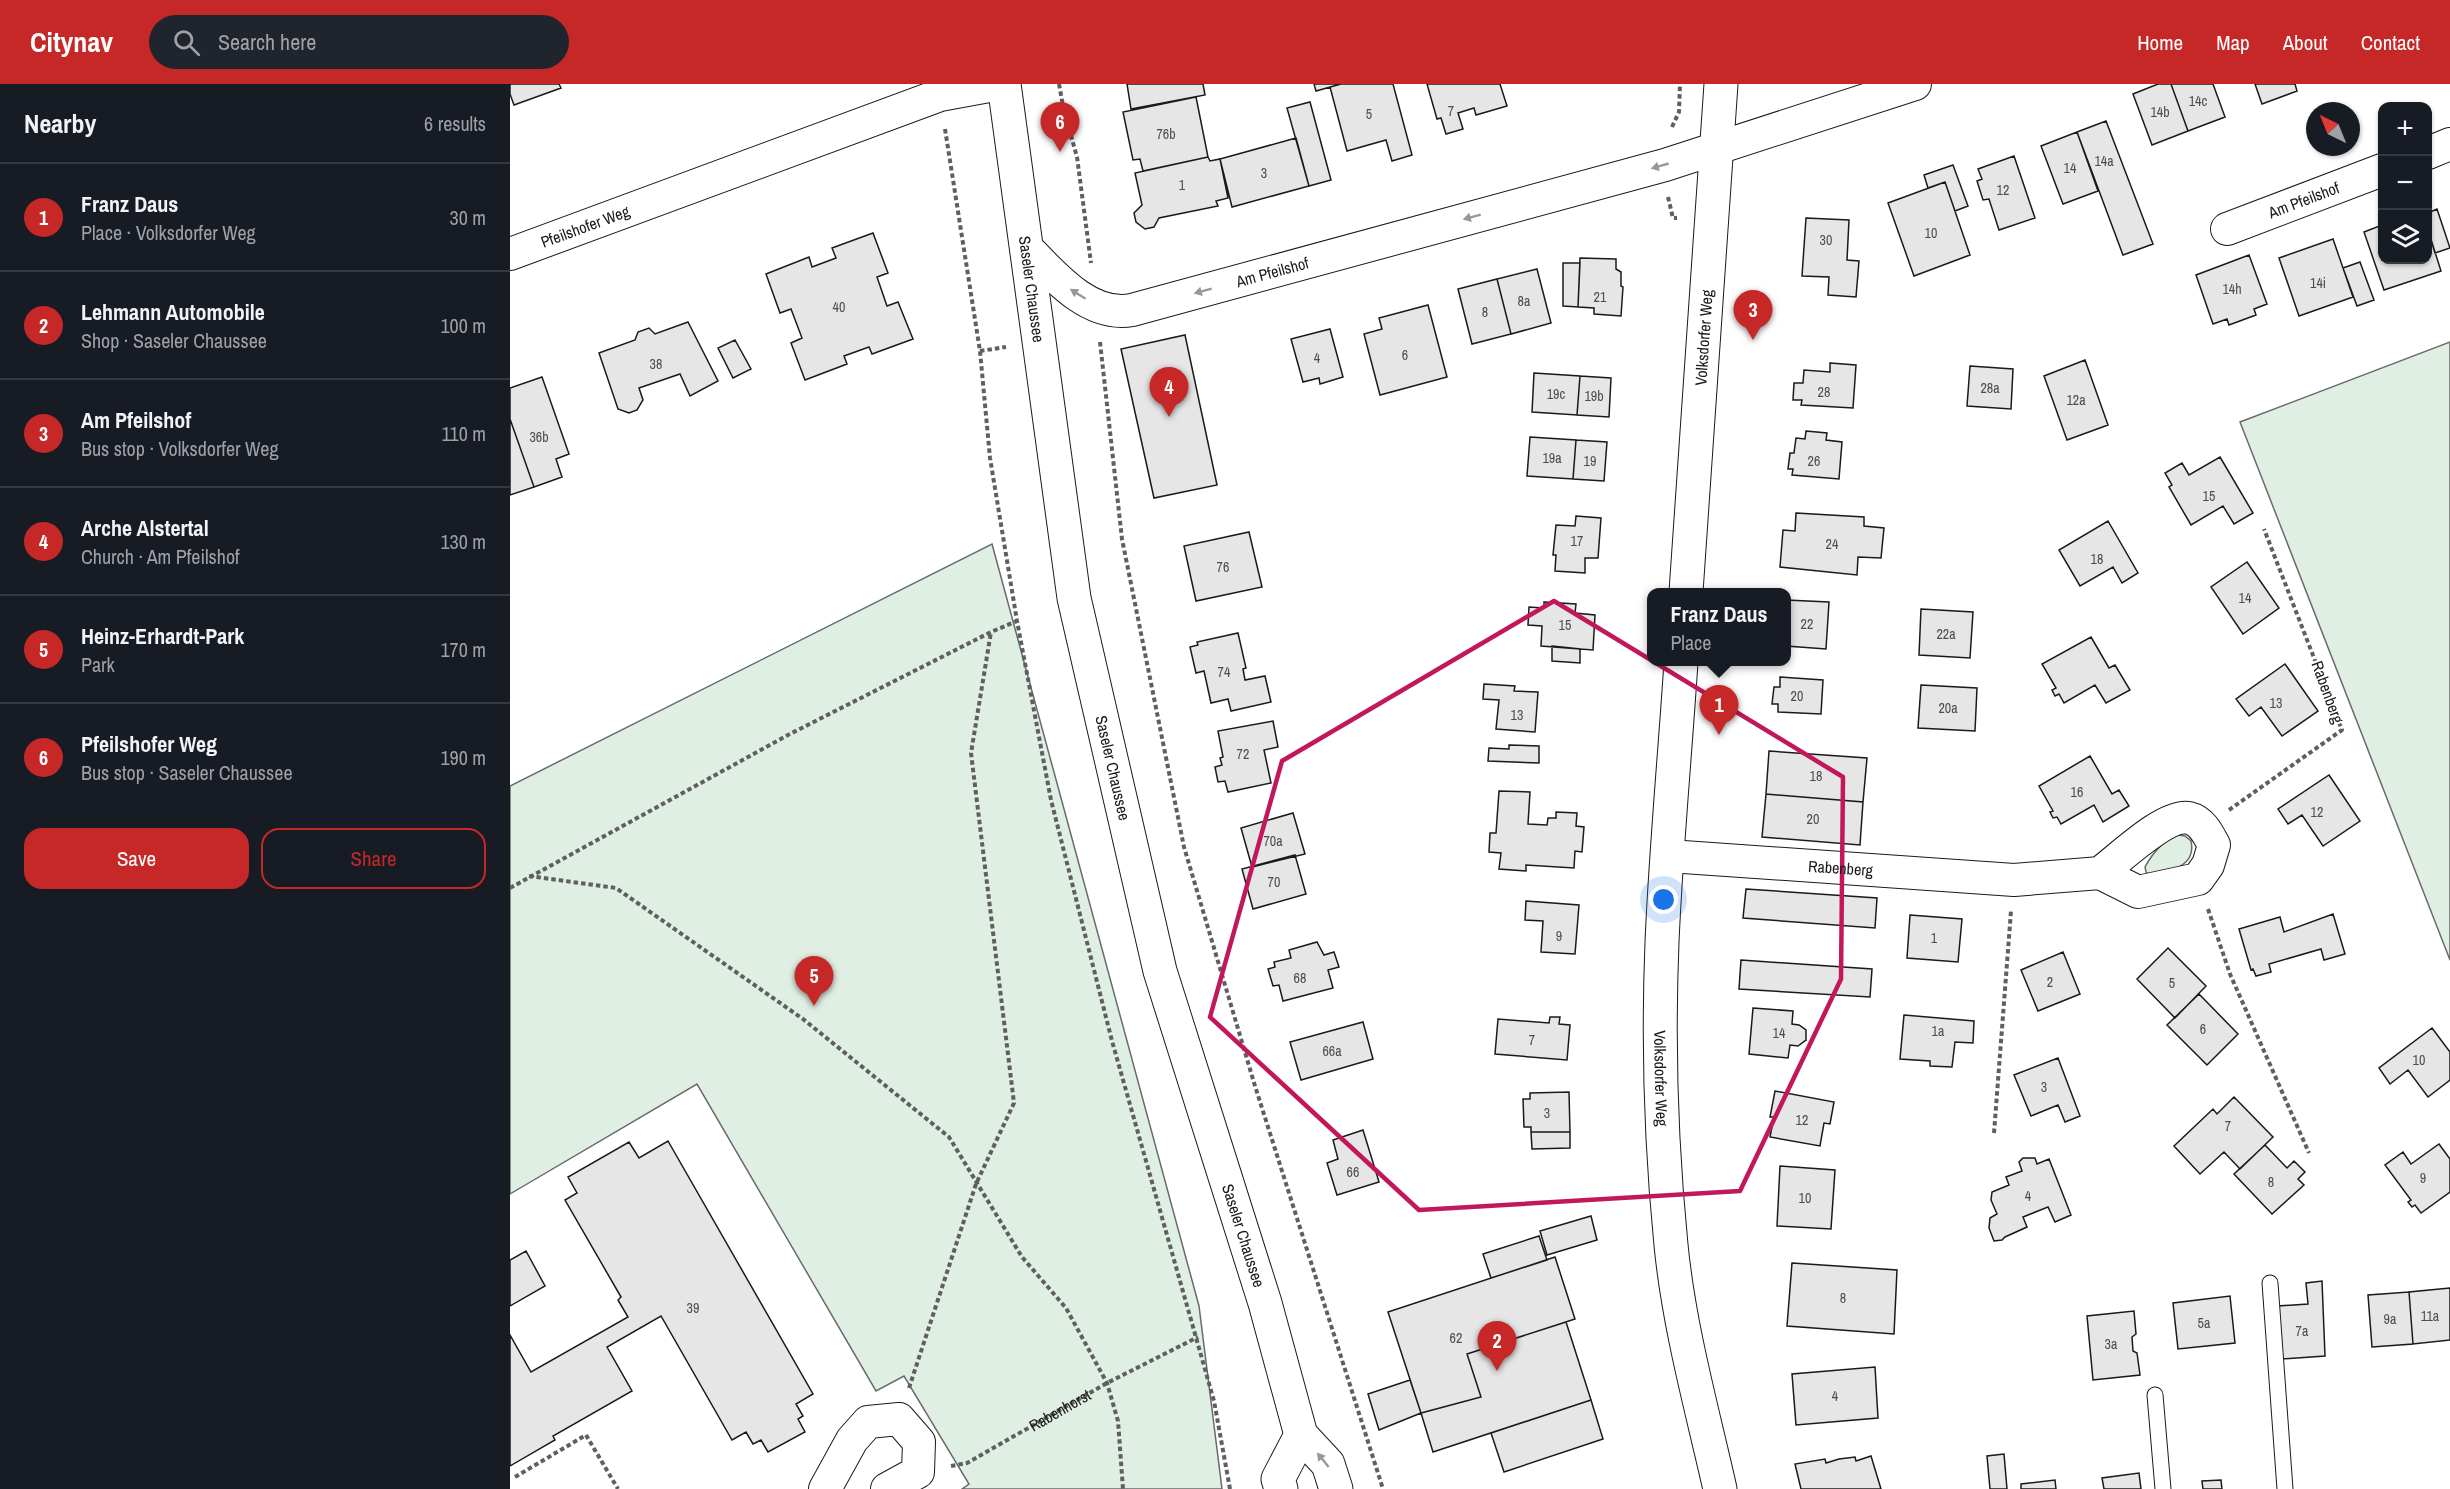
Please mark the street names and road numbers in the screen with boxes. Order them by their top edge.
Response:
street label: Am Pfeilshof [2264,176,2343,224]
street label: Pfeilshofer Weg [538,200,633,253]
street label: Saseler Chaussee [1014,234,1050,344]
street label: Am Pfeilshof [1232,251,1311,292]
street label: Volksdorfer Weg [1689,288,1718,386]
street label: Rabenberg [2307,658,2350,727]
street label: Saseler Chaussee [1090,713,1136,823]
street label: Rabenberg [1807,855,1874,881]
street label: Volksdorfer Weg [1649,1030,1673,1128]
street label: Saseler Chaussee [1217,1181,1270,1290]
street label: Rabenhorst [1025,1383,1095,1436]

